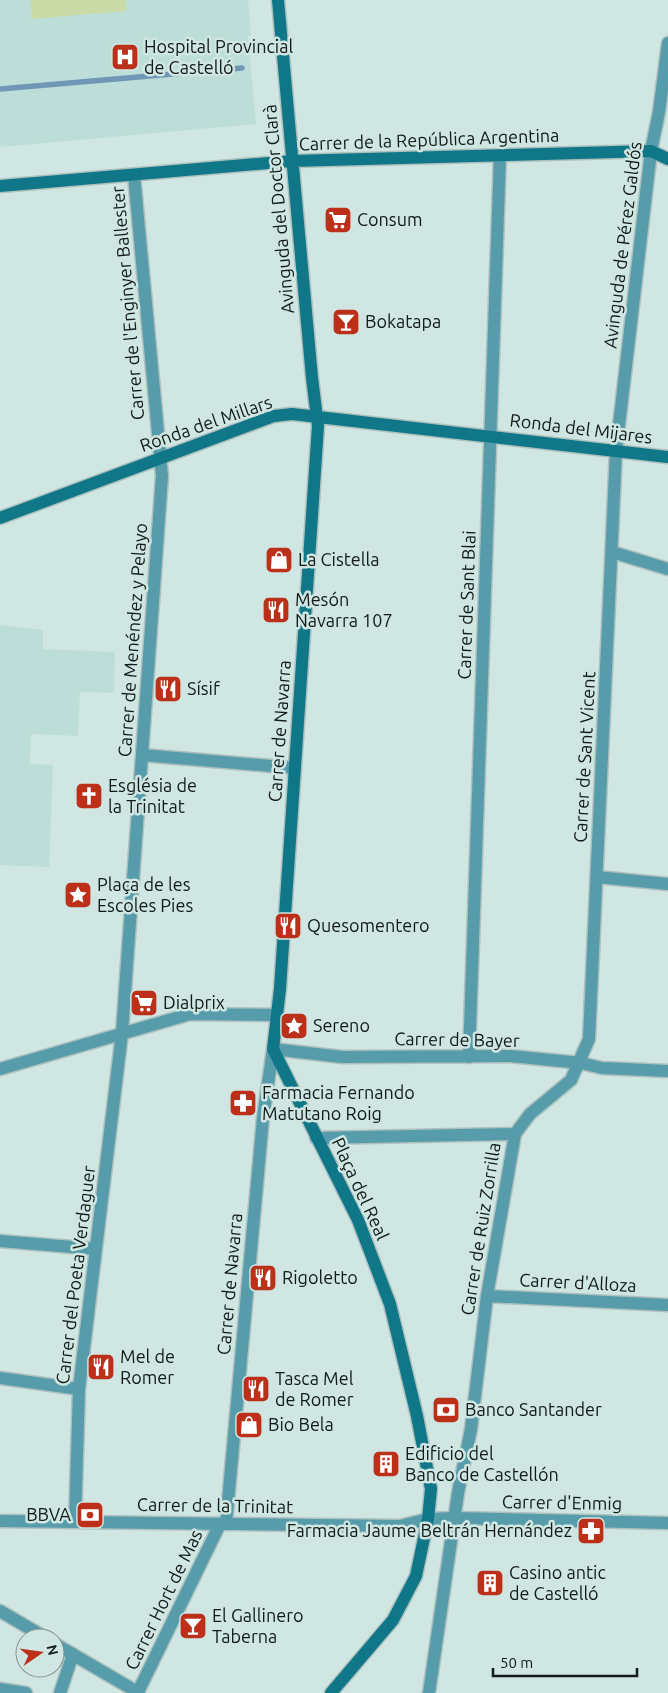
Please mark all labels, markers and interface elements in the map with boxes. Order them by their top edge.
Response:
place label: Hospital Provincial de Castelló [144,36,293,77]
hospital icon: Hospital Provincial de Castelló [110,42,140,72]
street label: Avinguda del Doctor Clarà [259,104,297,315]
street label: Carrer de la República Argentina [298,124,560,154]
street label: Avinguda de Pérez Galdós [599,140,645,349]
street label: Carrer de l'Enginyer Ballester [107,185,147,421]
supermarket icon: Consum [323,205,353,235]
place label: Consum [357,209,422,229]
bar icon: Bokatapa [331,307,361,337]
place label: Bokatapa [365,311,441,331]
street label: Ronda del Millars [137,391,275,455]
street label: Ronda del Mijares [509,409,654,447]
street label: Carrer de Menéndez y Pelayo [114,522,150,758]
street label: Carrer de Sant Blai [453,530,479,680]
shop icon: La Cistella [264,545,294,575]
place label: La Cistella [298,549,379,569]
place label: Mesón Navarra 107 [295,589,393,630]
restaurant icon: Mesón Navarra 107 [261,595,291,625]
street label: Carrer de Navarra [264,659,294,803]
street label: Carrer de Sant Vicent [570,671,598,843]
restaurant icon: Sísif [153,674,183,704]
place label: Sísif [187,678,220,698]
place label: Església de la Trinitat [108,775,197,816]
church icon: Església de la Trinitat [74,781,104,811]
place label: Plaça de les Escoles Pies [97,874,193,915]
place icon: Plaça de les Escoles Pies [63,880,93,910]
restaurant icon: Quesomentero [273,911,303,941]
place label: Quesomentero [307,915,430,936]
supermarket icon: Dialprix [129,988,159,1018]
place label: Dialprix [163,992,225,1012]
place icon: Sereno [279,1011,309,1041]
place label: Sereno [313,1015,370,1035]
street label: Carrer de Bayer [394,1028,520,1050]
place label: Farmacia Fernando Matutano Roig [262,1082,415,1123]
pharmacy icon: Farmacia Fernando Matutano Roig [228,1088,258,1118]
street label: Plaça del Real [328,1134,394,1243]
street label: Carrer de Ruiz Zorrilla [456,1141,504,1317]
street label: Carrer del Poeta Verdaguer [52,1164,98,1385]
street label: Carrer de Navarra [213,1212,245,1356]
restaurant icon: Rigoletto [248,1263,278,1293]
place label: Rigoletto [282,1267,358,1287]
street label: Carrer d'Alloza [519,1269,637,1295]
place label: Mel de Romer [120,1346,175,1387]
restaurant icon: Mel de Romer [86,1352,116,1382]
place label: Tasca Mel de Romer [275,1368,354,1409]
restaurant icon: Tasca Mel de Romer [241,1374,271,1404]
bank icon: Banco Santander [431,1395,461,1425]
place label: Banco Santander [465,1399,602,1419]
shop icon: Bio Bela [234,1410,264,1440]
place label: Bio Bela [268,1414,334,1434]
place label: Edificio del Banco de Castellón [405,1443,559,1484]
building icon: Edificio del Banco de Castellón [371,1449,401,1479]
street label: Carrer d'Enmig [502,1491,622,1513]
street label: Carrer de la Trinitat [137,1494,293,1516]
bank icon: BBVA [75,1500,105,1530]
place label: BBVA [26,1504,71,1524]
pharmacy icon: Farmacia Jaume Beltrán Hernández [576,1516,606,1546]
place label: Farmacia Jaume Beltrán Hernández [287,1520,572,1540]
street label: Carrer Hort de Mas [121,1526,206,1673]
place label: Casino antic de Castelló [509,1562,606,1603]
building icon: Casino antic de Castelló [475,1568,505,1598]
place label: El Gallinero Taberna [212,1605,303,1646]
bar icon: El Gallinero Taberna [178,1611,208,1641]
north arrow [15,1628,65,1678]
text: N [44,1643,62,1657]
scale bar [493,1646,637,1678]
text: 50 m [500,1654,533,1671]

